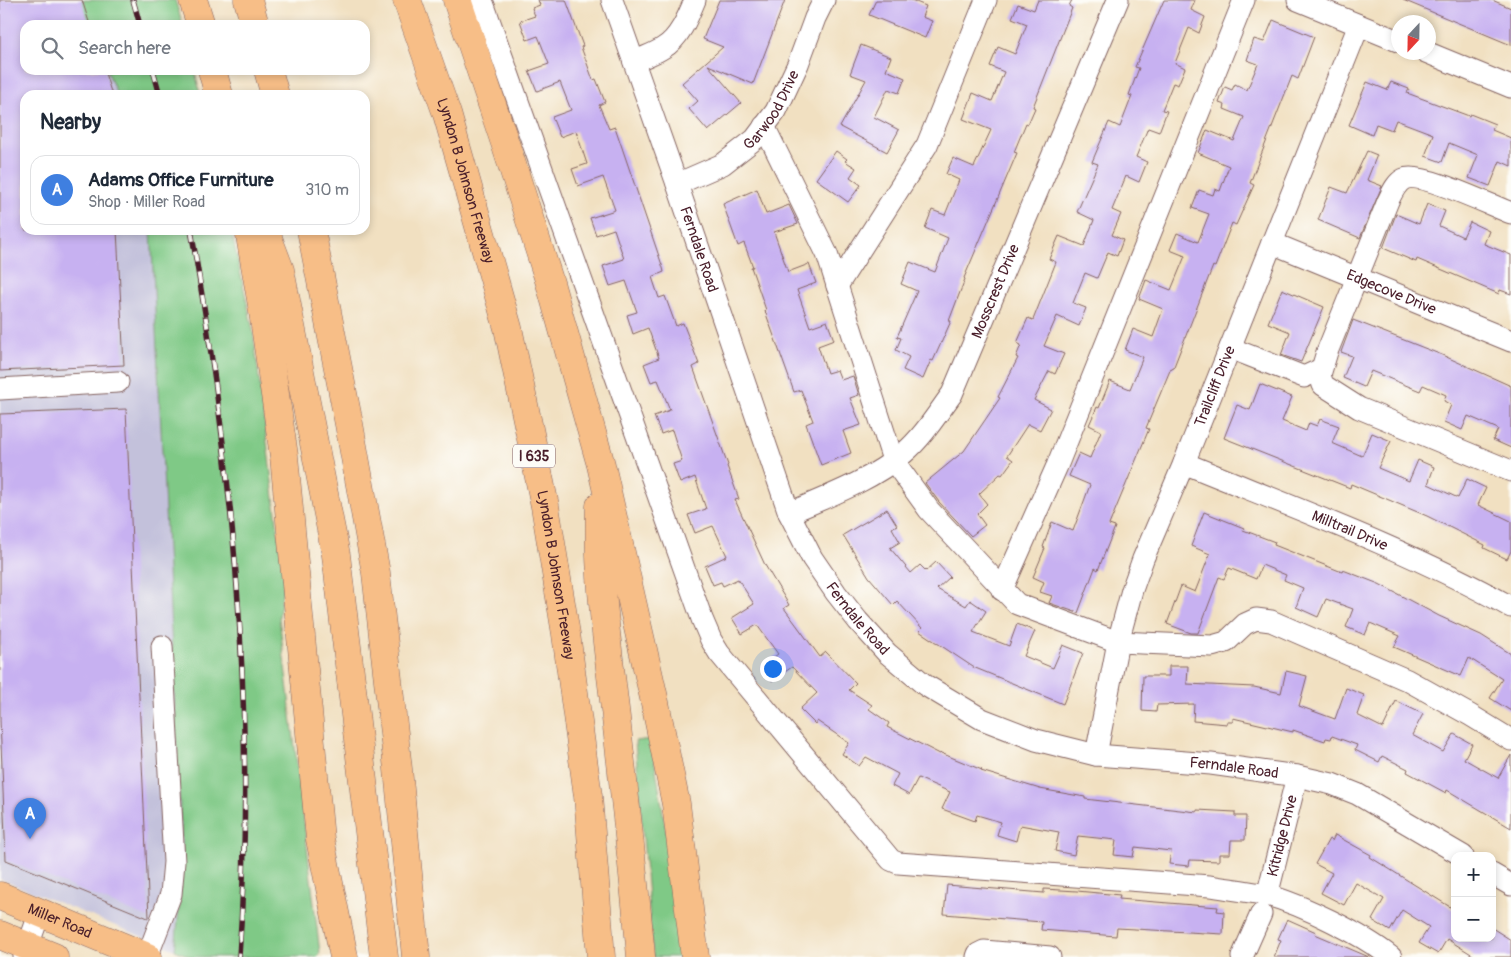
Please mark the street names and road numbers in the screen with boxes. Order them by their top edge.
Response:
street label: Garwood Drive [740,67,804,155]
street label: Lyndon B Johnson Freeway [432,96,498,266]
street label: Ferndale Road [675,204,722,295]
street label: Mosscrest Drive [968,241,1024,341]
street label: Edgecove Drive [1344,266,1439,319]
street label: Trailcliff Drive [1190,343,1240,430]
road number: I 635 [513,444,555,468]
street label: Lyndon B Johnson Freeway [532,489,578,661]
street label: Milltrail Drive [1309,506,1391,555]
street label: Ferndale Road [821,578,893,659]
street label: Ferndale Road [1189,753,1280,783]
street label: Kitridge Drive [1263,793,1302,879]
street label: Miller Road [25,900,95,943]

